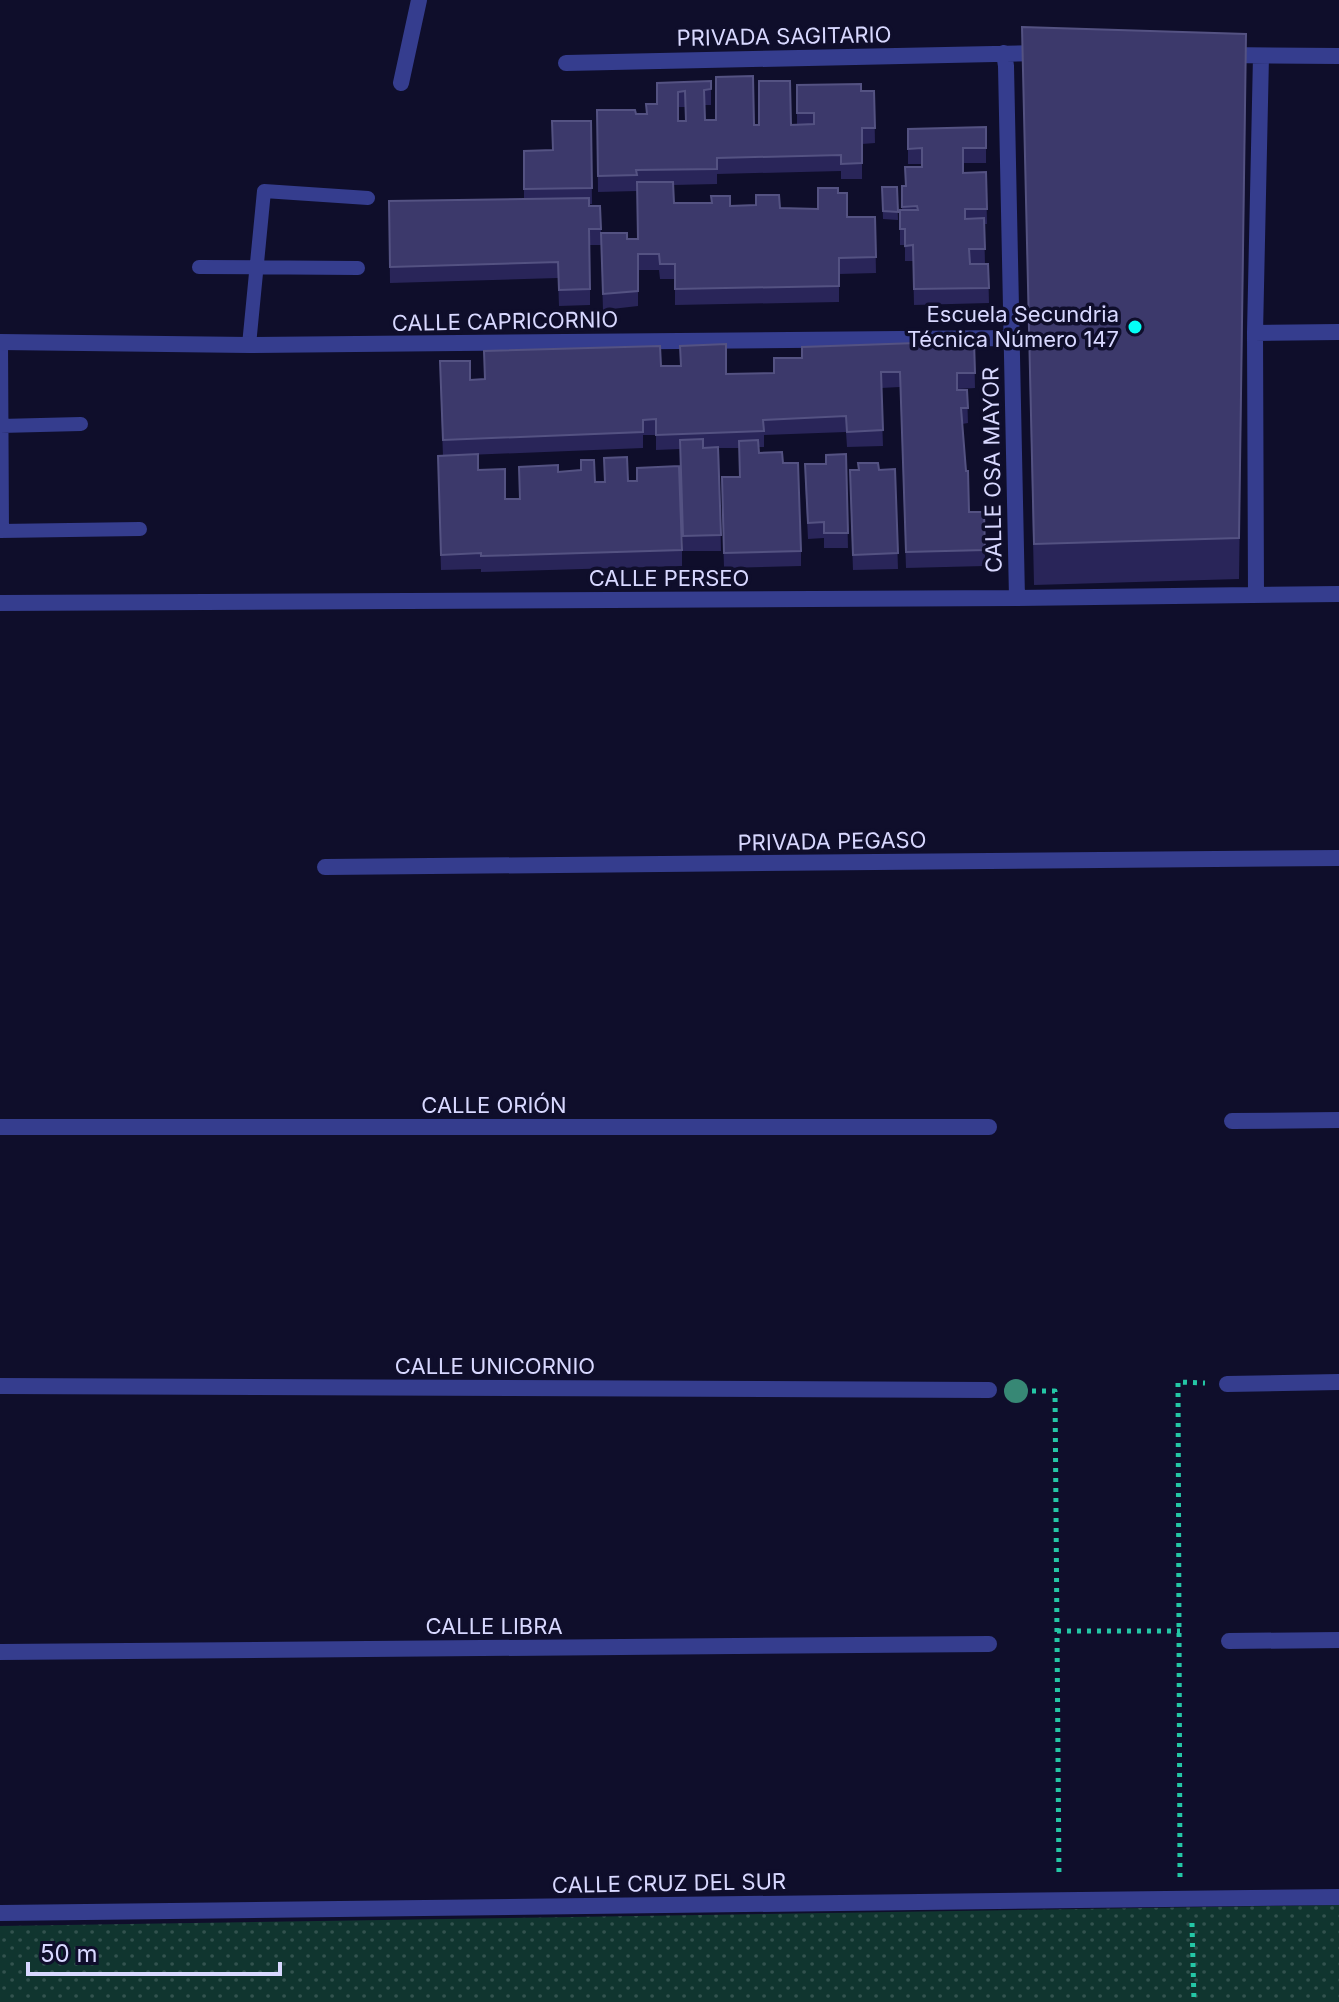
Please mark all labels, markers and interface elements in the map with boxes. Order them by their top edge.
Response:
street label: PRIVADA SAGITARIO [676,21,892,51]
place label: Escuela Secundria Técnica Número 147 [907,301,1119,352]
street label: CALLE CAPRICORNIO [392,306,618,336]
marker: Escuela Secundria Técnica Número 147 [1126,318,1144,336]
street label: CALLE OSA MAYOR [977,367,1007,573]
street label: CALLE PERSEO [589,565,749,591]
street label: PRIVADA PEGASO [737,826,927,856]
street label: CALLE ORIÓN [421,1092,567,1118]
street label: CALLE UNICORNIO [395,1353,595,1379]
street label: CALLE LIBRA [425,1613,563,1639]
street label: CALLE CRUZ DEL SUR [552,1868,786,1898]
scale bar [28,1926,280,1976]
text: 50 m [40,1939,98,1968]

